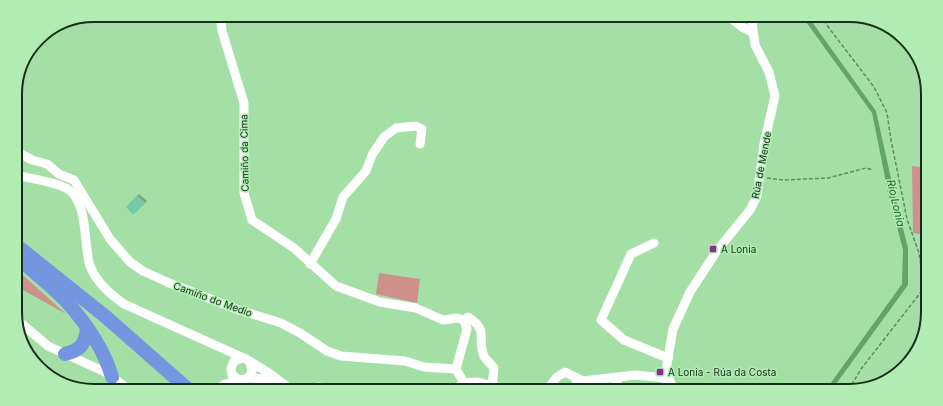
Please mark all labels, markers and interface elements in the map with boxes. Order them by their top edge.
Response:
street label: Camiño da Cima [237,114,251,192]
street label: Rúa de Mende [749,130,773,200]
water label: Río Lonia [884,178,908,228]
place label: A Lonia [721,243,756,255]
marker: A Lonia [708,244,718,254]
street label: Camiño do Medio [172,279,254,319]
place label: A Lonia - Rúa da Costa [668,366,776,378]
marker: A Lonia - Rúa da Costa [655,367,665,377]

